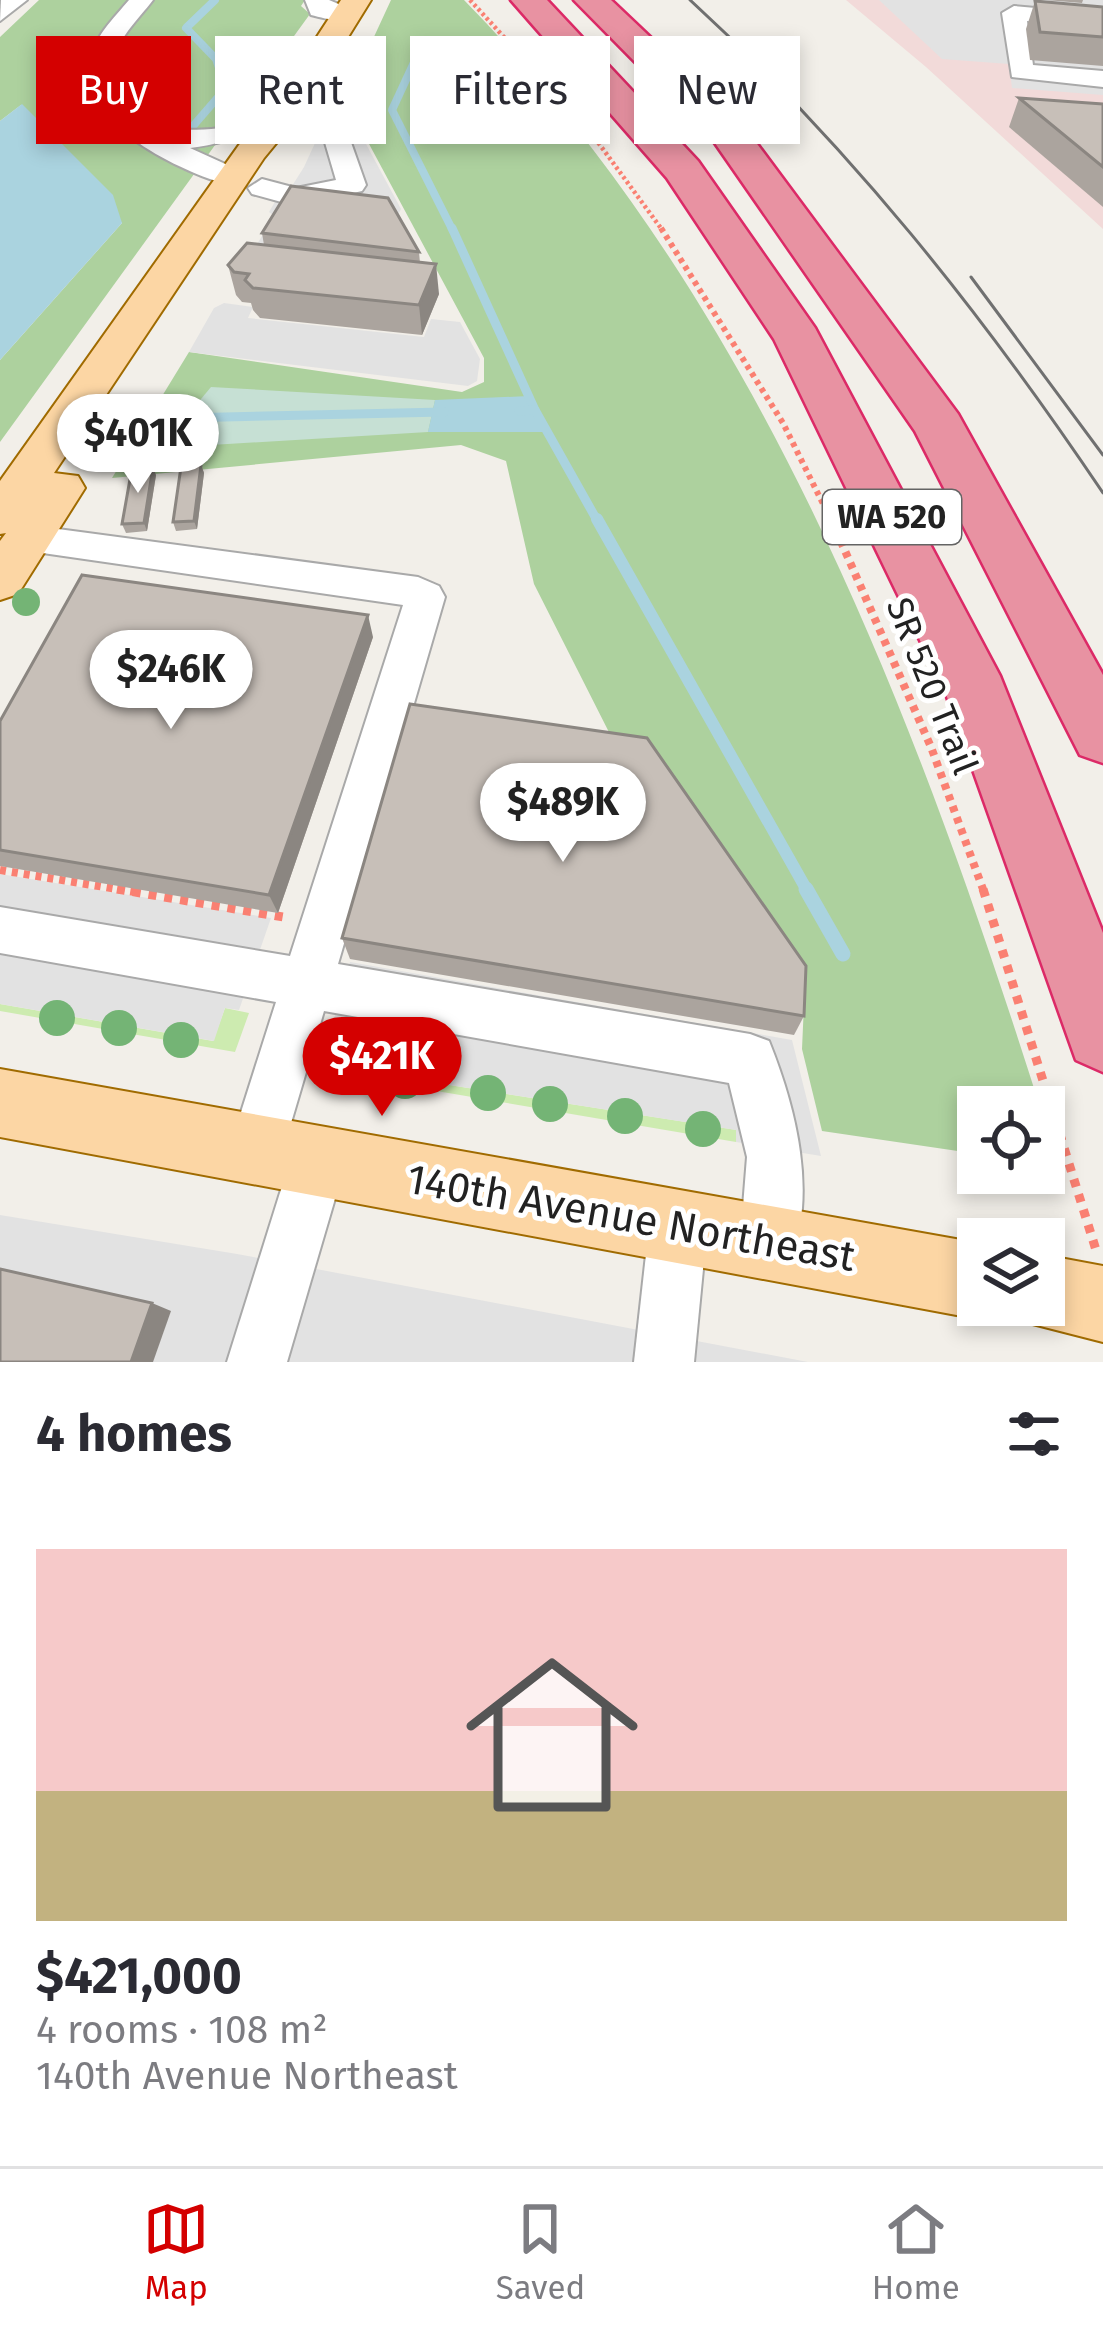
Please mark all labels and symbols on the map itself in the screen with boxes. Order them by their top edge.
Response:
pin: $401K [54,394,222,496]
road number: WA 520 [823,490,961,544]
street label: SR 520 Trail [877,591,987,781]
pin: $246K [87,630,255,732]
pin: $489K [479,763,647,865]
pin: $421K [298,1017,466,1119]
street label: 140th Avenue Northeast [403,1154,860,1282]

